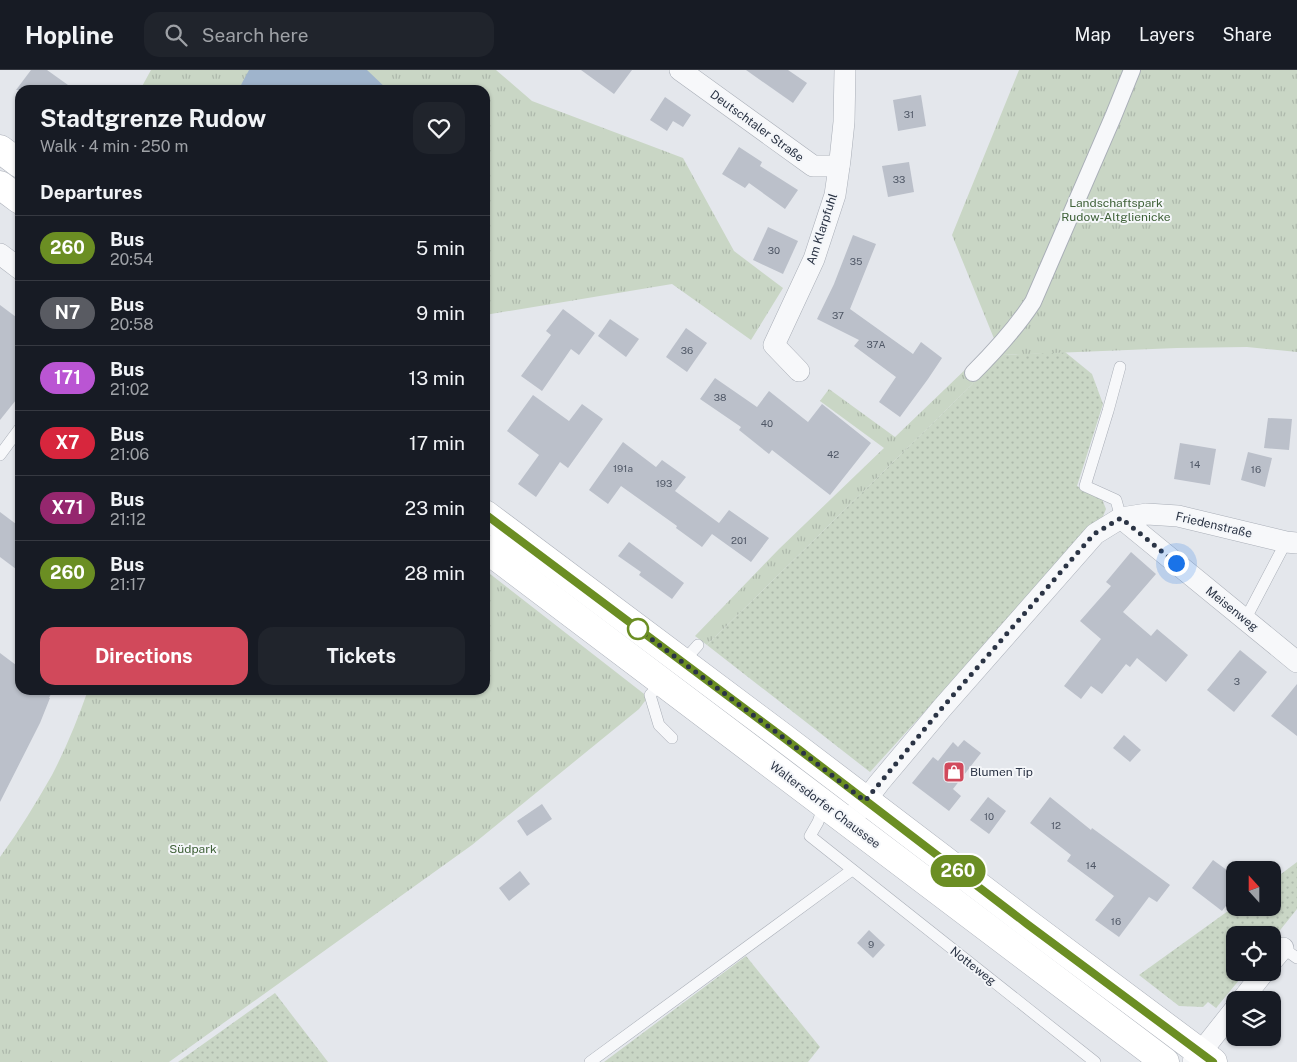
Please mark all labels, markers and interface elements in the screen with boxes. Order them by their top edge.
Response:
search box [144,12,494,57]
text: Hopline [25,21,114,49]
icon: search [162,21,190,49]
text: Search here [202,24,309,46]
text: Map [1075,24,1111,45]
text: Layers [1139,24,1195,45]
text: Share [1223,24,1272,45]
street label: Deutschtaler Straße [707,87,807,165]
button: heart [413,102,465,154]
text: Stadtgrenze Rudow [40,104,266,132]
house number: 31 [904,108,914,120]
text: Walk · 4 min · 250 m [40,137,188,156]
house number: 33 [893,173,905,185]
text: Departures [40,181,143,203]
street label: Am Klarpfuhl [804,191,840,266]
park label: Landschaftspark Rudow-Altglienicke [1061,196,1171,224]
text: Bus [110,228,144,250]
text: 260 [50,237,85,258]
text: 5 min [416,237,465,259]
house number: 30 [768,244,780,256]
text: 20:54 [110,250,153,269]
house number: 35 [850,255,862,267]
text: Bus [110,293,144,315]
text: N7 [55,302,80,323]
text: 9 min [416,302,465,324]
house number: 37 [832,309,844,321]
text: 20:58 [110,315,154,334]
house number: 37A [866,338,886,350]
house number: 36 [681,344,693,356]
text: Bus [110,358,144,380]
text: 171 [54,367,81,388]
text: 13 min [408,367,465,389]
text: 21:02 [110,380,149,399]
house number: 38 [714,391,726,403]
house number: 40 [761,417,773,429]
text: Bus [110,423,144,445]
text: X7 [55,432,80,453]
text: 17 min [409,432,465,454]
text: 21:06 [110,445,149,464]
house number: 42 [827,448,839,460]
house number: 14 [1190,458,1200,470]
house number: 191a [613,462,633,474]
house number: 16 [1251,463,1261,475]
house number: 193 [656,477,672,489]
text: Bus [110,488,144,510]
text: X71 [51,497,84,518]
text: 23 min [405,497,465,519]
street label: Friedenstraße [1174,509,1254,541]
text: 21:12 [110,510,146,529]
house number: 201 [731,534,747,546]
your location [1164,551,1189,576]
text: Bus [110,553,144,575]
text: 260 [50,562,85,583]
text: 28 min [405,562,465,584]
text: 21:17 [110,575,146,594]
street label: Meisenweg [1203,584,1261,634]
unlabelled marker [627,618,649,640]
button: Directions [40,627,248,685]
button: Tickets [258,627,465,685]
house number: 3 [1234,675,1240,687]
street label: Waltersdorfer Chaussee [767,759,883,851]
shop icon: Blumen Tip [942,760,966,784]
place label: Blumen Tip [970,765,1033,779]
house number: 10 [984,810,994,822]
house number: 12 [1051,819,1061,831]
park label: Südpark [169,842,217,856]
line badge: 260 [929,855,987,887]
house number: 14 [1086,859,1096,871]
text: 260 [941,860,975,881]
north arrow [1226,861,1281,916]
map controls [1226,861,1281,1046]
house number: 16 [1111,915,1121,927]
button: locate [1226,926,1281,981]
house number: 9 [868,938,874,950]
street label: Notteweg [947,944,999,988]
button: layers [1226,991,1281,1046]

